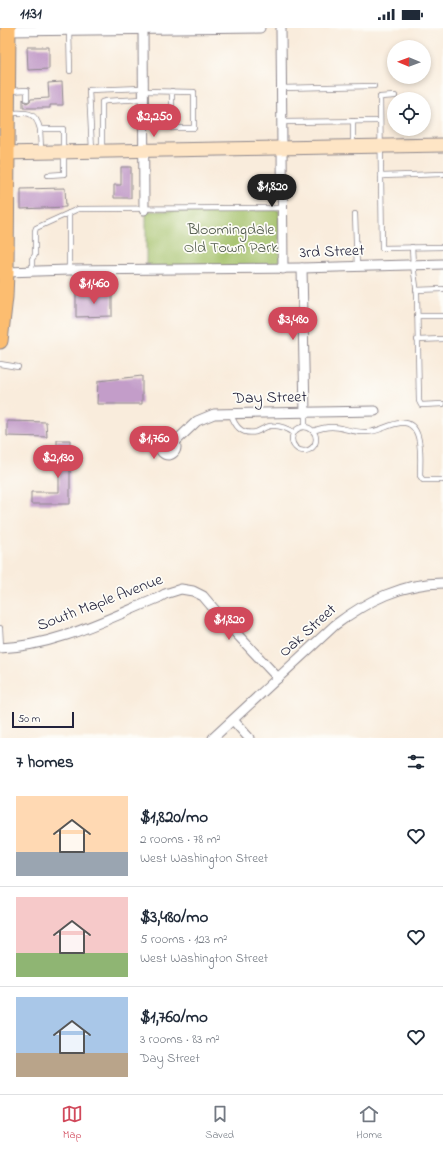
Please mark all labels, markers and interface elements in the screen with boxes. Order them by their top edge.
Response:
text: 11:31 [20,3,42,25]
north arrow [387,40,431,84]
map controls [387,40,431,136]
button: locate [387,92,431,136]
pin: $2,250 [121,104,187,138]
text: $2,250 [136,107,172,126]
pin: $1,820 [239,174,305,208]
text: $1,820 [256,177,288,196]
park label: Bloomingdale Old Town Park [184,218,279,260]
street label: 3rd Street [299,239,365,265]
pin: $1,460 [61,271,127,305]
text: $1,460 [79,274,109,293]
pin: $3,480 [260,307,326,341]
text: $3,480 [277,310,309,329]
street label: Day Street [232,385,308,411]
pin: $1,760 [121,426,187,460]
text: $1,760 [139,429,169,448]
pin: $2,130 [25,445,91,479]
text: $2,130 [42,448,74,467]
street label: South Maple Avenue [34,568,167,638]
street label: Oak Street [274,598,343,663]
pin: $1,820 [196,607,262,641]
text: $1,820 [213,610,245,629]
scale bar [12,710,74,729]
text: 50 m [18,711,40,727]
text: 7 homes [16,750,74,775]
icon: filters [405,751,427,773]
text: $1,820/mo [140,805,208,830]
icon: home [48,812,96,860]
icon: heart [405,825,427,847]
text: 2 rooms · 78 m² [140,830,221,849]
text: West Washington Street [140,849,268,868]
text: $3,480/mo [140,905,208,930]
icon: home [48,913,96,961]
icon: heart [405,926,427,948]
text: 5 rooms · 123 m² [140,930,227,949]
text: West Washington Street [140,949,268,968]
text: $1,760/mo [140,1005,208,1030]
icon: home [48,1013,96,1061]
icon: heart [405,1026,427,1048]
text: 3 rooms · 83 m² [140,1030,220,1049]
text: Day Street [140,1049,200,1068]
tab: Map [61,1103,83,1143]
tab: Saved [205,1103,234,1143]
tab: Home [356,1103,382,1143]

